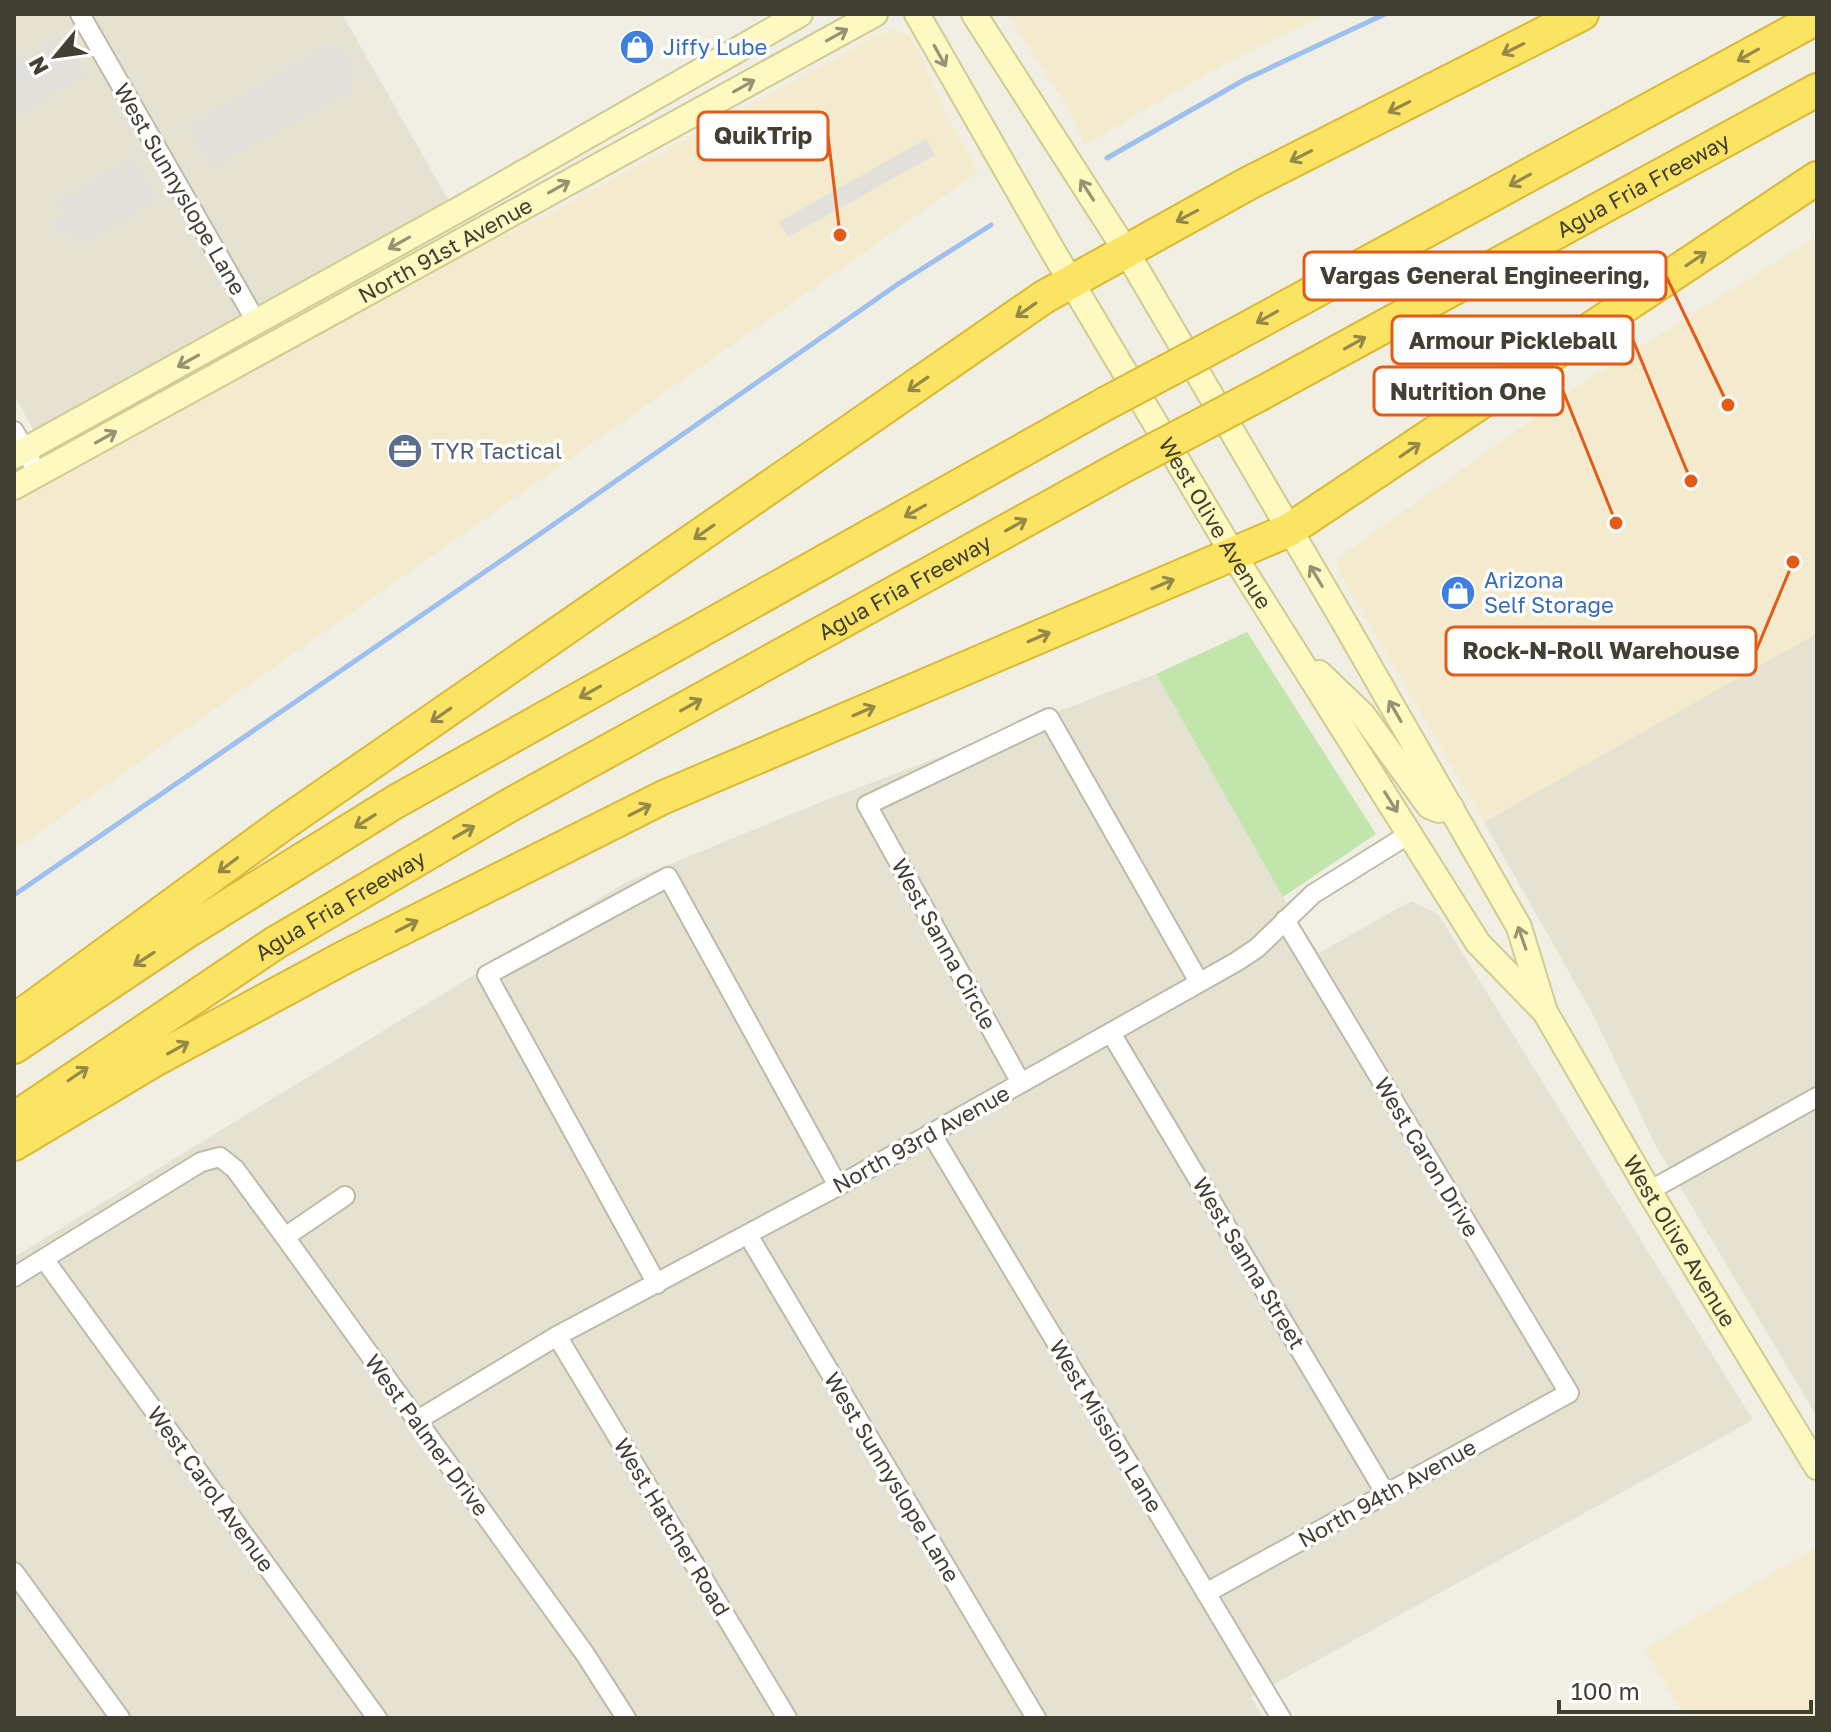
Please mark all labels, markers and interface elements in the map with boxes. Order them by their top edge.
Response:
north arrow [16,16,96,96]
one-way arrow [825,27,848,43]
shop icon: Jiffy Lube [618,28,656,66]
place label: Jiffy Lube [663,33,767,60]
one-way arrow [1501,42,1525,58]
one-way arrow [933,44,949,67]
one-way arrow [1737,48,1761,64]
text: N [22,52,54,80]
street label: West Sunnyslope Lane [109,78,252,300]
one-way arrow [731,78,755,93]
one-way arrow [1387,100,1411,115]
callout: QuikTrip [698,112,828,160]
text: QuikTrip [714,120,813,149]
street label: Agua Fria Freeway [1551,126,1734,243]
one-way arrow [1290,149,1314,165]
one-way arrow [1509,172,1532,188]
one-way arrow [547,179,570,195]
one-way arrow [1078,179,1095,201]
street label: North 91st Avenue [353,191,537,308]
one-way arrow [1176,209,1199,225]
one-way arrow [388,236,412,251]
one-way arrow [1685,251,1707,267]
callout: Vargas General Engineering, [1304,252,1666,300]
text: Vargas General Engineering, [1320,260,1650,289]
one-way arrow [1015,302,1037,318]
one-way arrow [1256,309,1279,325]
callout: Armour Pickleball [1392,316,1633,364]
text: Armour Pickleball [1409,325,1617,354]
one-way arrow [1343,334,1367,350]
one-way arrow [177,353,201,369]
callout: Nutrition One [1374,367,1563,415]
one-way arrow [908,376,930,392]
text: Nutrition One [1390,376,1546,405]
one-way arrow [94,429,118,444]
office icon: TYR Tactical [386,432,424,470]
street label: West Olive Avenue [1153,432,1278,614]
place label: TYR Tactical [431,437,562,464]
one-way arrow [1398,442,1421,458]
one-way arrow [904,503,927,519]
one-way arrow [1004,517,1028,533]
one-way arrow [694,524,716,540]
street label: Agua Fria Freeway [813,528,995,645]
one-way arrow [1308,565,1324,588]
place label: Arizona Self Storage [1484,566,1614,618]
shop icon: Arizona Self Storage [1439,574,1477,612]
one-way arrow [1150,575,1175,590]
callout: Rock-N-Roll Warehouse [1446,627,1756,675]
one-way arrow [1026,628,1051,643]
text: Rock-N-Roll Warehouse [1462,635,1740,664]
one-way arrow [579,684,602,700]
one-way arrow [679,697,702,713]
one-way arrow [1387,700,1403,723]
one-way arrow [851,703,876,717]
one-way arrow [430,707,452,723]
one-way arrow [1383,790,1399,813]
one-way arrow [627,801,651,817]
one-way arrow [354,813,376,830]
one-way arrow [452,824,475,840]
street label: Agua Fria Freeway [249,844,430,966]
street label: West Sanna Circle [886,854,1003,1034]
one-way arrow [218,857,239,874]
one-way arrow [395,918,419,933]
one-way arrow [1513,926,1528,951]
one-way arrow [133,951,156,967]
one-way arrow [165,1039,189,1055]
one-way arrow [66,1066,88,1082]
street label: West Caron Drive [1369,1072,1486,1241]
street label: North 93rd Avenue [828,1079,1014,1198]
street label: West Olive Avenue [1618,1150,1742,1332]
street label: West Sanna Street [1187,1172,1311,1354]
street label: West Mission Lane [1044,1334,1169,1517]
street label: West Palmer Drive [360,1349,495,1521]
street label: West Sunnyslope Lane [819,1367,966,1587]
street label: West Carol Avenue [142,1401,281,1577]
street label: West Hatcher Road [609,1433,736,1621]
street label: North 94th Avenue [1293,1433,1480,1553]
scale bar [1559,1664,1811,1714]
text: 100 m [1571,1676,1640,1705]

